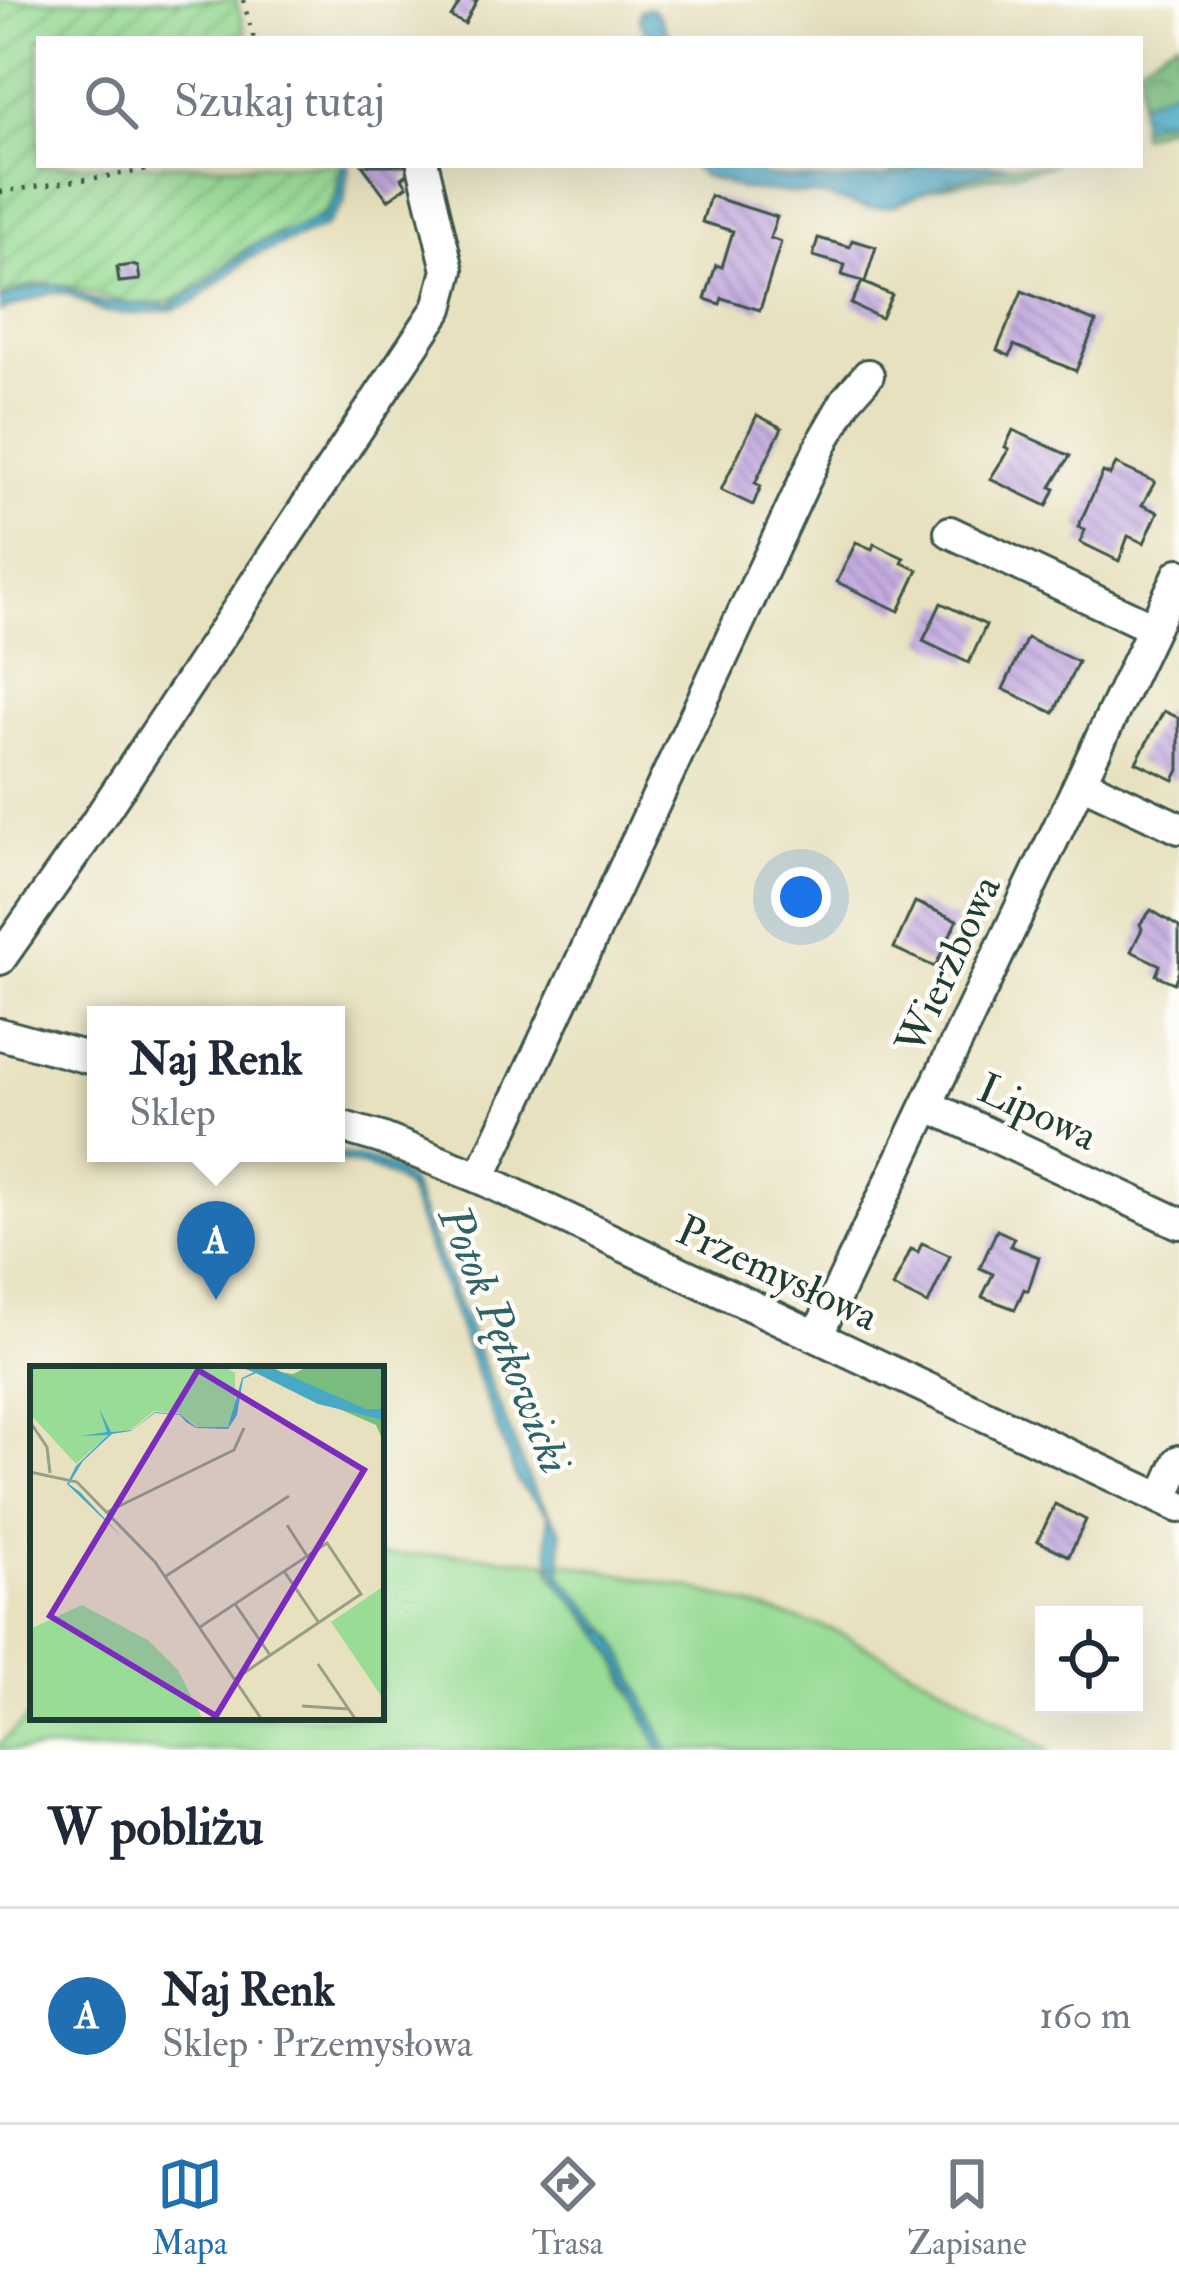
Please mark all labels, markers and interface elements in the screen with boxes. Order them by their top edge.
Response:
search box [36,36,1143,168]
icon: search [78,69,144,135]
text: Szukaj tutaj [174,74,385,130]
your location [771,867,831,927]
street label: Wierzbowa [884,867,1013,1063]
popup [87,1006,345,1162]
text: Naj Renk [129,1032,303,1088]
street label: Lipowa [969,1063,1106,1163]
text: Sklep [129,1088,216,1137]
water label: Potok Pętkowicki [425,1197,583,1482]
pin: A [177,1201,255,1300]
street label: Przemysłowa [668,1205,887,1343]
inset map [30,1366,384,1720]
map controls [1035,1606,1143,1714]
button: locate [1035,1606,1143,1714]
text: W pobliżu [48,1796,263,1860]
text: Naj Renk [162,1963,335,2019]
text: A [75,1991,99,2040]
text: 160 m [1039,1991,1131,2040]
text: Sklep · Przemysłowa [162,2019,473,2068]
tab: Mapa [152,2151,228,2264]
tab: Trasa [532,2151,603,2264]
tab: Zapisane [908,2151,1027,2264]

